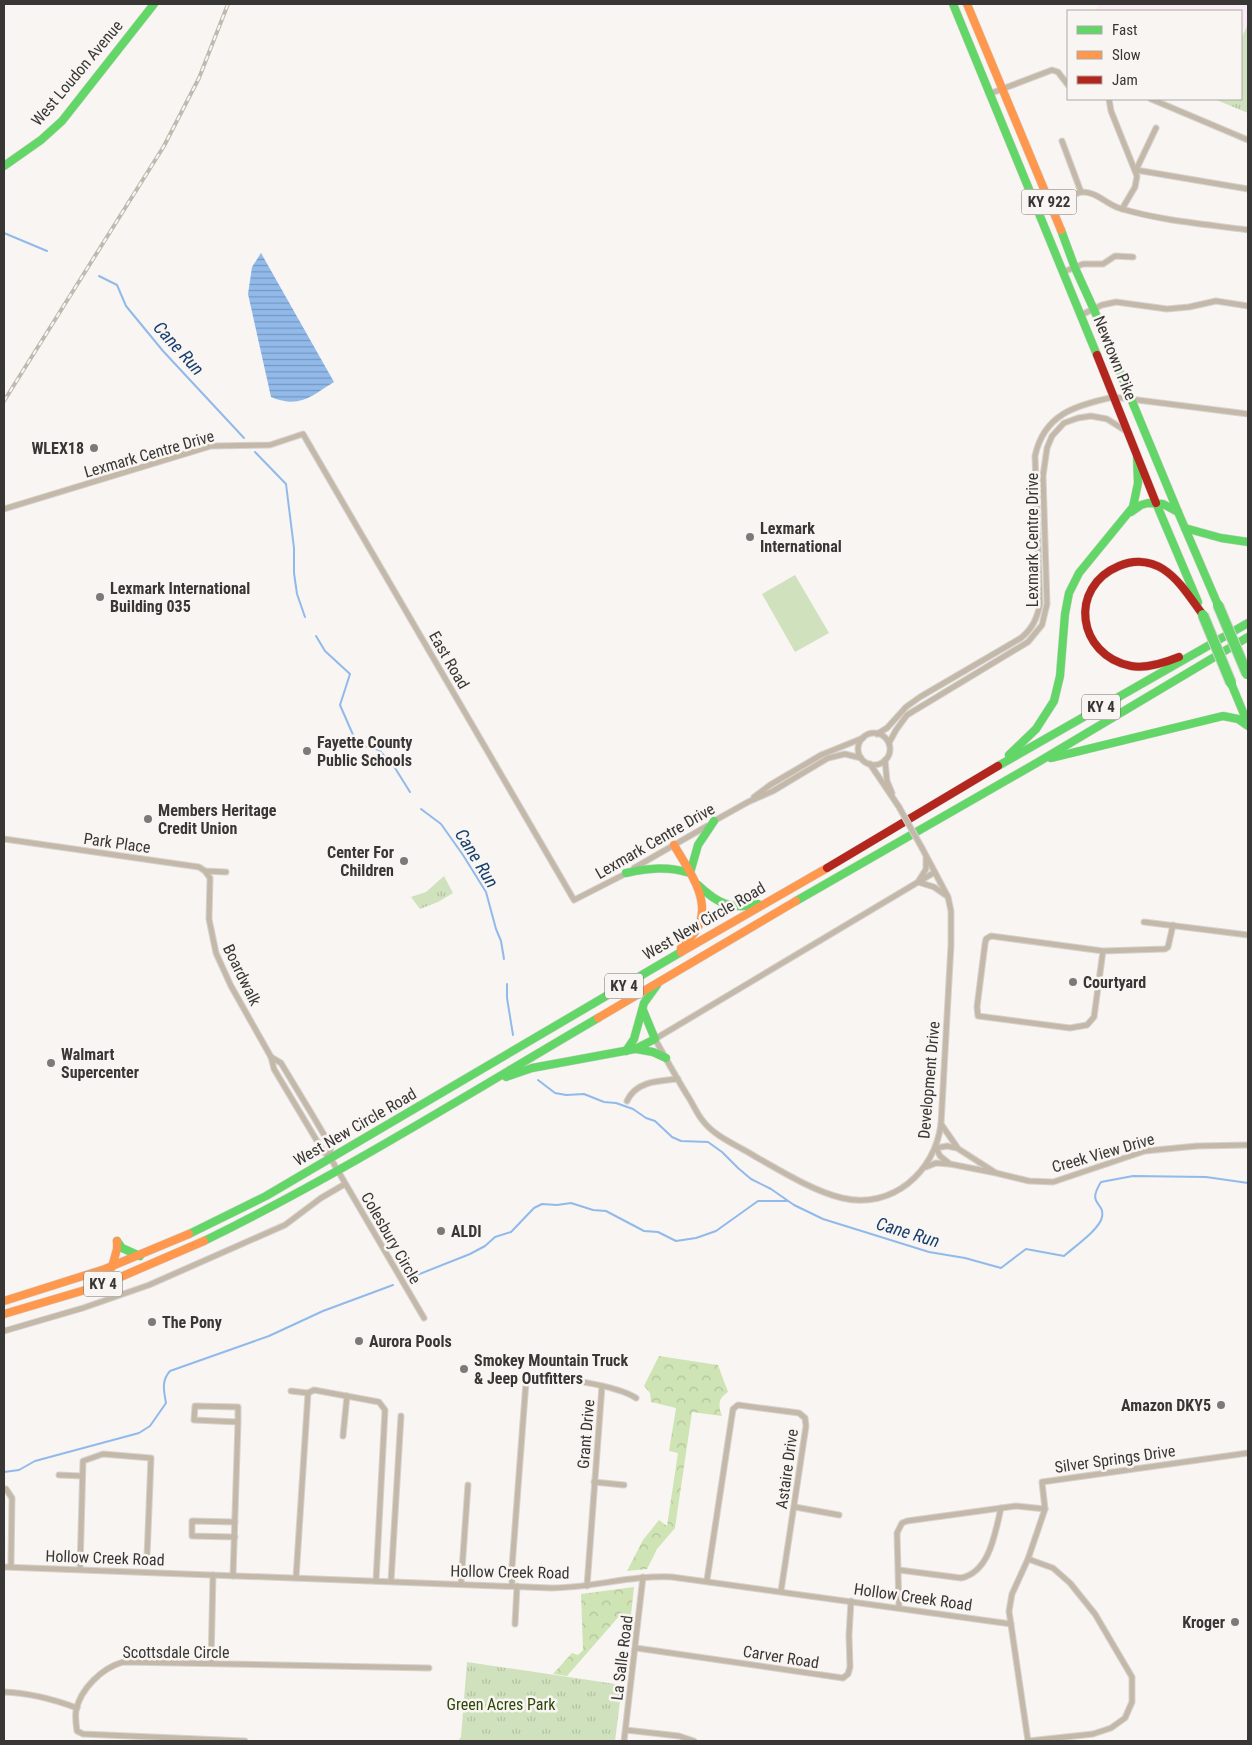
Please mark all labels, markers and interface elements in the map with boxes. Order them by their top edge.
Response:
legend [1067,10,1242,100]
street label: West Loudon Avenue [27,16,127,130]
text: Fast [1112,21,1137,39]
text: Slow [1112,46,1141,64]
text: Jam [1112,71,1138,89]
road number: KY 922 [1022,190,1076,214]
street label: Newtown Pike [1089,313,1141,403]
water label: Cane Run [149,317,209,379]
street label: Lexmark Centre Drive [82,426,216,482]
place label: WLEX18 [31,439,84,458]
marker: WLEX18 [88,442,100,454]
street label: Lexmark Centre Drive [1023,473,1042,607]
place label: Lexmark International [760,519,842,556]
marker: Lexmark International [744,531,756,543]
place label: Lexmark International Building 035 [110,579,250,616]
marker: Lexmark International Building 035 [94,591,106,603]
street label: East Road [425,628,473,692]
road number: KY 4 [1082,694,1120,720]
place label: Fayette County Public Schools [317,733,412,770]
marker: Fayette County Public Schools [301,745,313,757]
street label: Lexmark Centre Drive [592,799,718,883]
place label: Members Heritage Credit Union [158,801,277,838]
marker: Members Heritage Credit Union [142,813,154,825]
water label: Cane Run [451,825,503,891]
street label: Park Place [82,829,152,857]
place label: Center For Children [327,843,394,880]
marker: Center For Children [398,855,410,867]
street label: West New Circle Road [639,878,769,964]
street label: Boardwalk [219,941,265,1010]
place label: Courtyard [1083,973,1146,992]
road number: KY 4 [605,974,643,998]
marker: Courtyard [1067,976,1079,988]
street label: Development Drive [914,1020,944,1140]
place label: Walmart Supercenter [61,1045,139,1082]
marker: Walmart Supercenter [45,1057,57,1069]
street label: West New Circle Road [290,1084,420,1170]
street label: Creek View Drive [1050,1129,1156,1177]
street label: Colesbury Circle [357,1189,425,1287]
water label: Cane Run [874,1212,942,1252]
place label: ALDI [451,1222,482,1241]
marker: ALDI [435,1225,447,1237]
road number: KY 4 [84,1272,122,1296]
place label: The Pony [162,1313,222,1332]
marker: The Pony [146,1316,158,1328]
place label: Aurora Pools [369,1332,452,1351]
marker: Aurora Pools [353,1335,365,1347]
place label: Smokey Mountain Truck & Jeep Outfitters [474,1351,628,1388]
marker: Smokey Mountain Truck & Jeep Outfitters [458,1363,470,1375]
place label: Amazon DKY5 [1121,1396,1211,1415]
street label: Grant Drive [573,1398,599,1470]
marker: Amazon DKY5 [1215,1399,1227,1411]
street label: Astaire Drive [772,1428,802,1510]
street label: Silver Springs Drive [1053,1441,1177,1477]
street label: Hollow Creek Road [45,1546,165,1570]
street label: Hollow Creek Road [450,1561,570,1583]
street label: Hollow Creek Road [853,1579,973,1615]
place label: Kroger [1182,1613,1225,1632]
street label: La Salle Road [607,1614,637,1702]
marker: Kroger [1229,1616,1241,1628]
street label: Carver Road [742,1642,820,1672]
street label: Scottsdale Circle [123,1643,229,1662]
park label: Green Acres Park [447,1695,556,1714]

